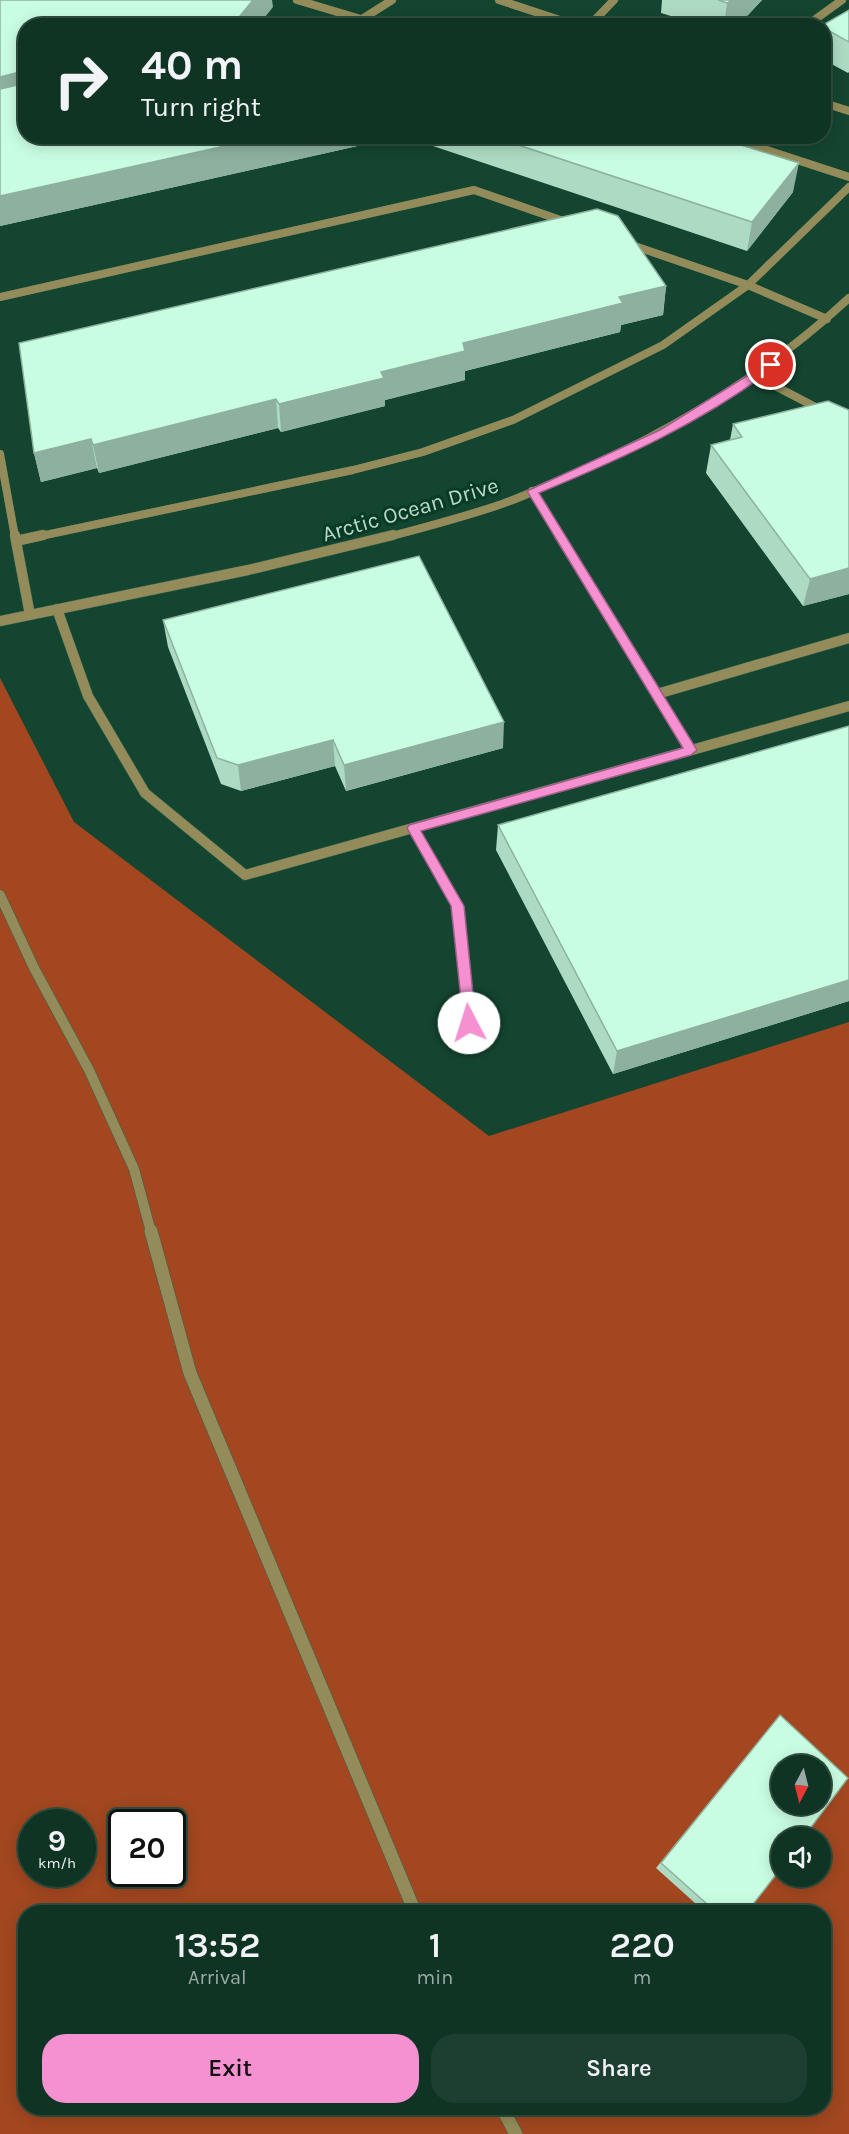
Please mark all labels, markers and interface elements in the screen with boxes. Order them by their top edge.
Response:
text: 40 m [141,40,243,90]
icon: right [42,42,120,120]
text: Turn right [141,91,261,123]
pin [745,339,796,390]
icon: arrive [754,348,787,381]
street label: Arctic Ocean Drive [319,472,501,548]
position arrow [437,991,501,1055]
north arrow [771,1755,831,1815]
map controls [771,1755,831,1887]
speed limit sign: 20 [108,1809,186,1887]
text: 9 [48,1823,66,1859]
button: sound [771,1827,831,1887]
text: km/h [38,1854,76,1872]
text: 13:52 [174,1924,260,1966]
text: 1 [429,1924,441,1966]
text: 220 [609,1924,675,1966]
text: Arrival [188,1966,247,1989]
text: min [417,1966,453,1989]
text: m [633,1966,652,1989]
button: Exit [42,2034,419,2103]
button: Share [431,2034,807,2103]

